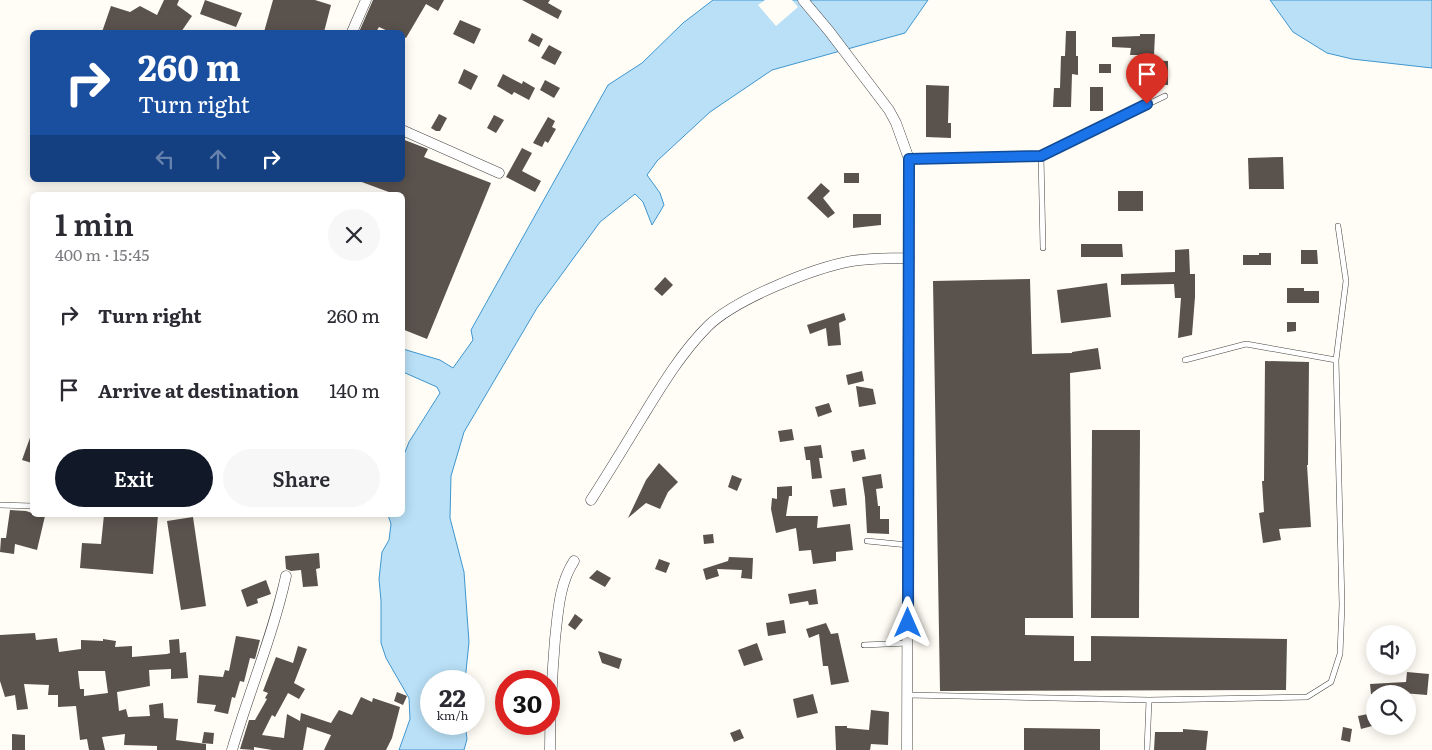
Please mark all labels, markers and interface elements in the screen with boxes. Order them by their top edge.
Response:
text: 260 m [138,40,241,92]
icon: right [55,50,120,115]
pin [1126,53,1168,104]
icon: arrive [1133,60,1161,88]
text: Turn right [138,87,250,120]
icon: left [151,145,179,173]
icon: ahead [204,145,232,173]
icon: right [257,145,285,173]
text: 1 min [55,201,134,245]
button: close [328,209,380,261]
text: 400 m · 15:45 [55,242,149,266]
icon: right [55,301,83,329]
text: Turn right [98,301,202,329]
text: 260 m [327,301,380,329]
icon: arrive [55,376,83,404]
text: Arrive at destination [98,376,299,404]
text: 140 m [329,376,380,404]
button: Exit [55,449,213,507]
button: Share [223,449,380,507]
position arrow [881,596,933,648]
map controls [1366,625,1416,735]
button: sound [1366,625,1416,675]
speed limit sign: 30 [495,670,560,735]
text: 22 [439,678,466,715]
button: search [1366,685,1416,735]
text: km/h [437,706,468,724]

